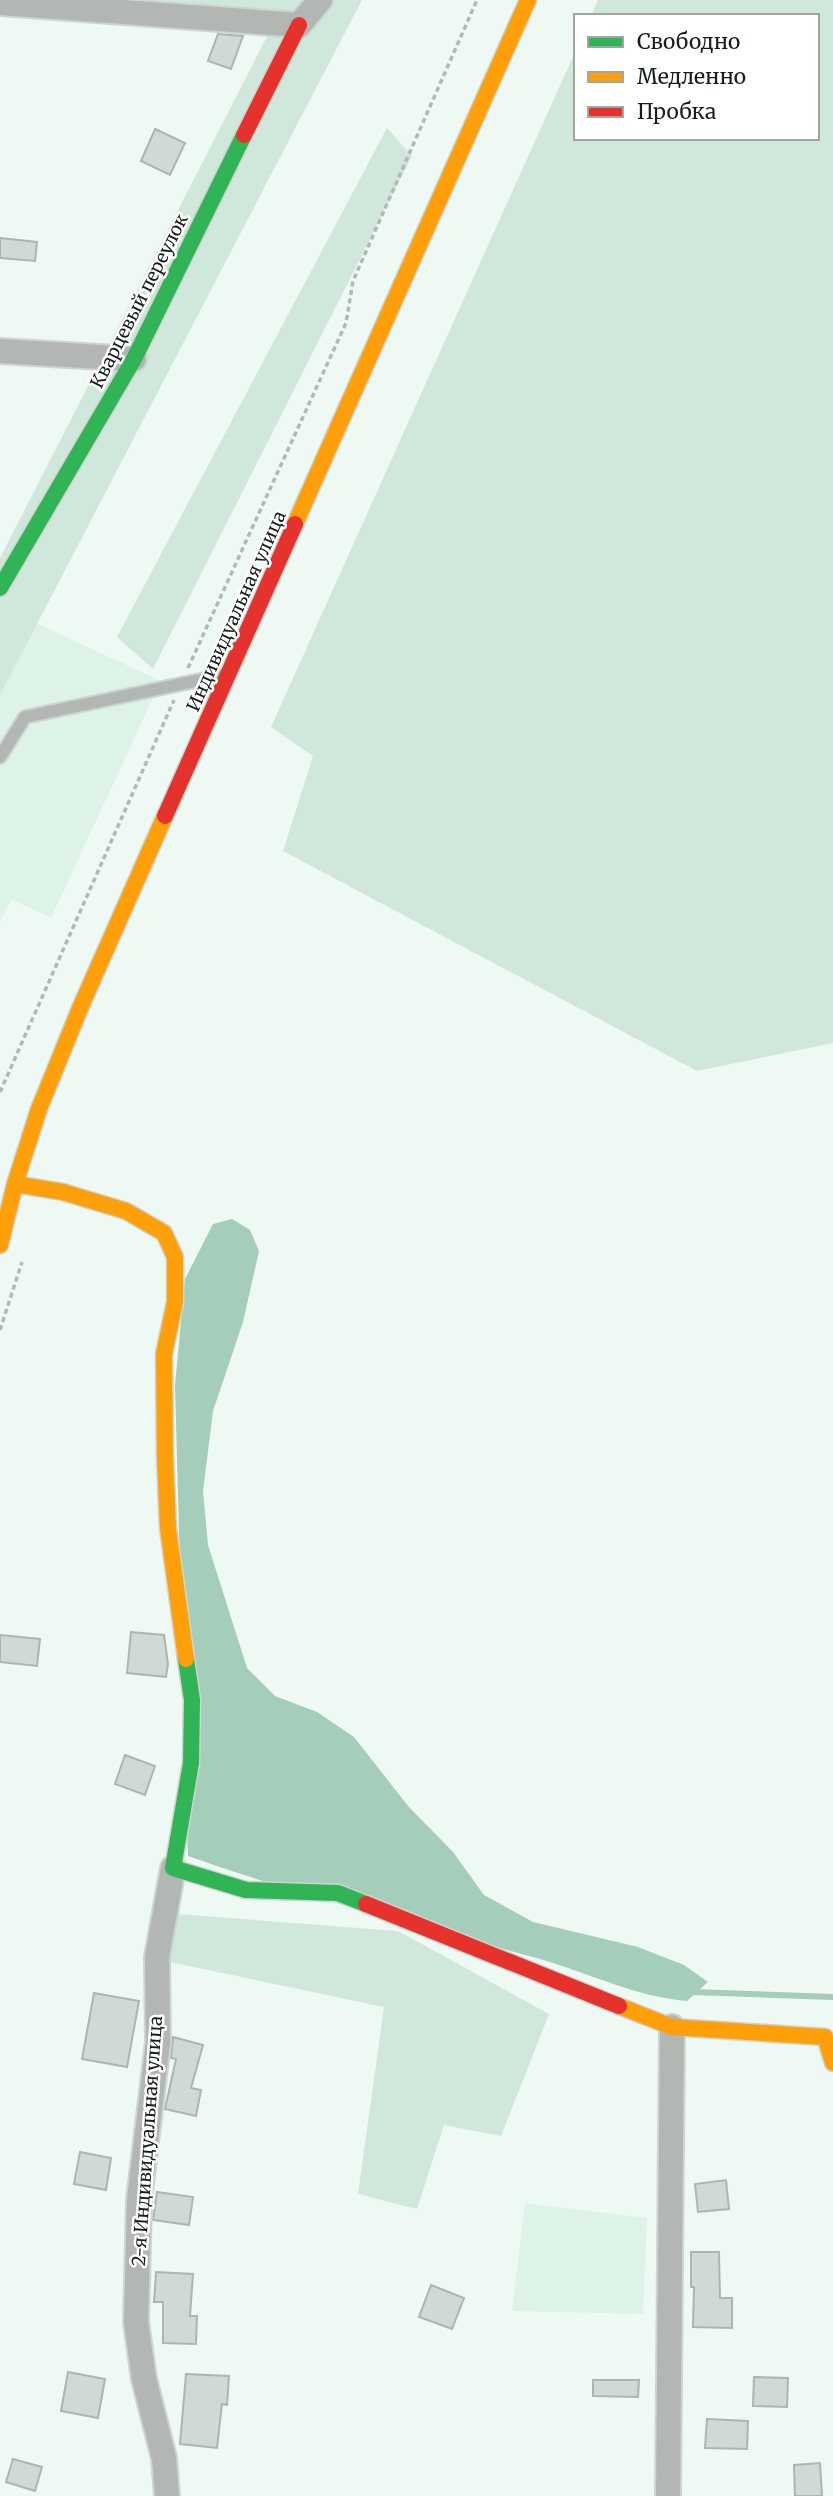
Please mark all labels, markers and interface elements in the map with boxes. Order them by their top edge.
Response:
legend [574,14,819,140]
text: Свободно [637,28,740,55]
text: Медленно [637,63,746,90]
text: Пробка [637,98,716,125]
street label: Кварцевый переулок [85,209,193,392]
street label: Индивидуальная улица [181,507,291,715]
street label: 2-я Индивидуальная улица [127,2015,167,2267]

